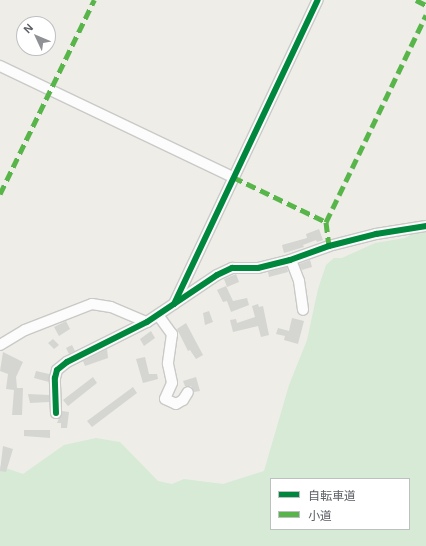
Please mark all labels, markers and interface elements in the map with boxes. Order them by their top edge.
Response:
north arrow [16,16,56,56]
text: N [21,21,35,35]
legend [270,478,410,530]
text: 自転車道 [308,489,356,503]
text: 小道 [308,509,332,523]

